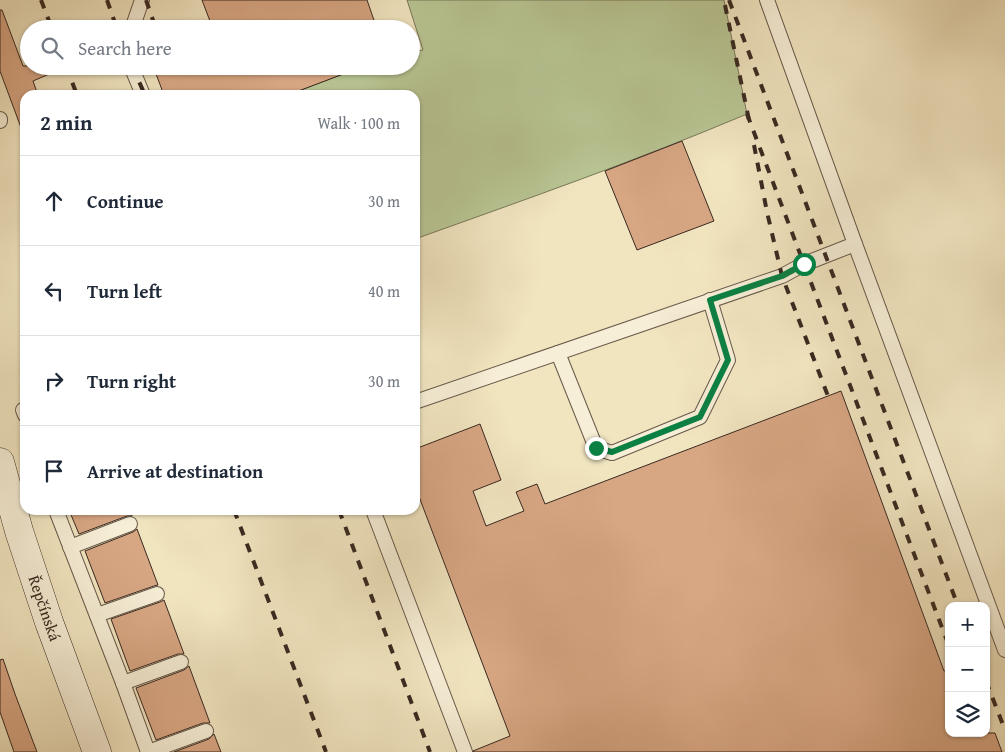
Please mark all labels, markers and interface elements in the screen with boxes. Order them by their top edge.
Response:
search box [20,20,420,75]
icon: search [38,34,66,62]
text: Search here [78,34,172,62]
text: 2 min [40,107,92,138]
text: Walk · 100 m [317,111,400,135]
icon: ahead [40,187,68,215]
text: Continue [87,187,164,215]
text: 30 m [368,189,400,213]
route start [793,253,816,276]
icon: left [40,277,68,305]
text: Turn left [87,277,162,305]
text: 40 m [368,279,400,303]
icon: right [40,367,68,395]
text: Turn right [87,367,176,395]
text: 30 m [368,369,400,393]
route end [585,437,608,460]
icon: arrive [40,457,68,485]
text: Arrive at destination [87,457,263,485]
street label: Řepčínská [23,572,68,644]
map controls [945,602,990,737]
button: + [945,602,990,647]
button: − [945,647,990,692]
button: layers [945,692,990,737]

